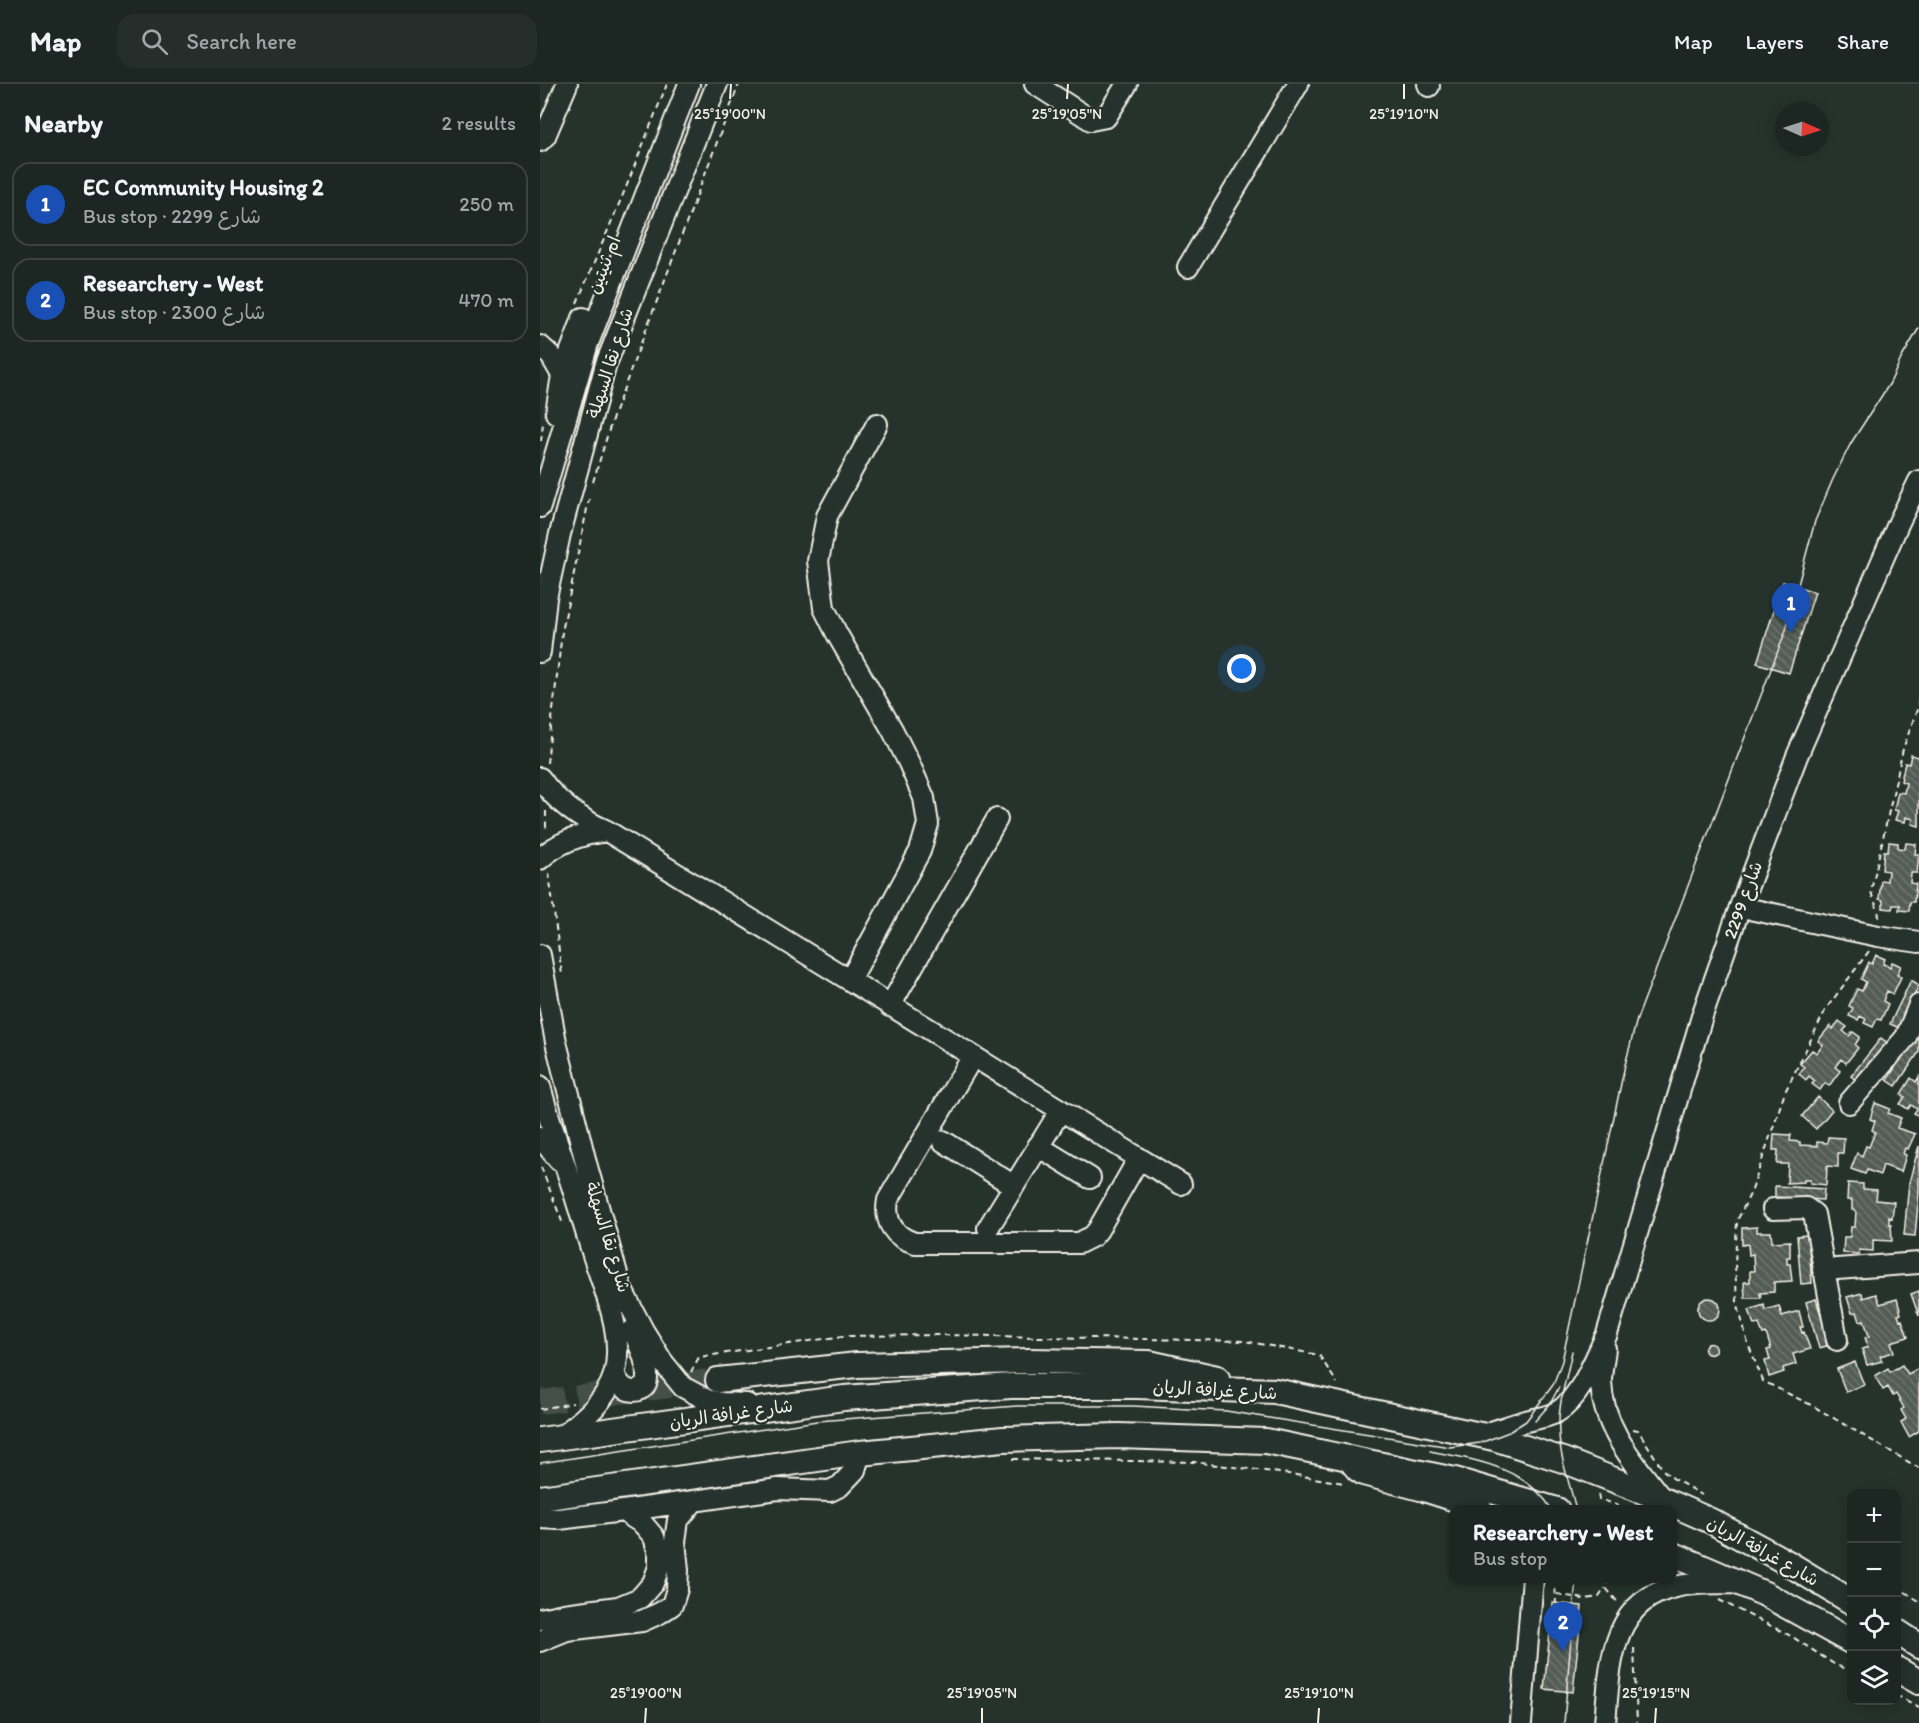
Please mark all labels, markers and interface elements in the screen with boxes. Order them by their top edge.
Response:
search box [117,14,537,68]
text: Map [30,24,81,58]
icon: search [138,25,171,58]
text: Search here [186,28,297,55]
text: Map [1674,29,1713,54]
text: Layers [1746,29,1804,54]
text: Share [1837,29,1889,54]
north arrow [1775,102,1829,156]
text: 25°19'00"N [694,105,766,123]
text: 25°19'05"N [1032,105,1102,123]
text: 25°19'10"N [1369,105,1439,123]
text: Nearby [24,107,103,139]
text: 2 results [442,111,516,135]
text: EC Community Housing 2 [83,174,324,201]
text: 1 [41,192,50,216]
text: 250 m [459,192,514,216]
text: Bus stop · شارع 2299 [83,204,261,228]
street label: ام ثنيتين [582,233,628,298]
text: Researchery - West [83,270,263,297]
text: 2 [40,288,51,312]
text: 470 m [458,288,514,312]
text: Bus stop · شارع 2300 [83,300,265,324]
street label: شارع نقا السهلة [582,305,639,421]
pin: 1 [1772,584,1810,633]
your location [1227,654,1256,683]
street label: شارع 2299 [1719,858,1768,942]
street label: شارع نقا السهلة [580,1179,635,1295]
street label: شارع غرافة الريان [1152,1376,1278,1405]
street label: شارع غرافة الريان [668,1394,794,1435]
map controls [1847,1489,1901,1705]
button: + [1847,1489,1901,1543]
popup [1449,1505,1677,1583]
street label: شارع غرافة الريان [1703,1511,1823,1592]
text: Researchery - West [1473,1519,1653,1546]
button: − [1847,1543,1901,1597]
text: Bus stop [1473,1546,1547,1570]
button: locate [1847,1597,1901,1651]
pin: 2 [1544,1602,1582,1652]
button: layers [1847,1651,1901,1705]
text: 25°19'00"N [610,1684,682,1702]
text: 25°19'05"N [947,1684,1017,1702]
text: 25°19'10"N [1284,1684,1354,1702]
text: 25°19'15"N [1622,1684,1690,1702]

